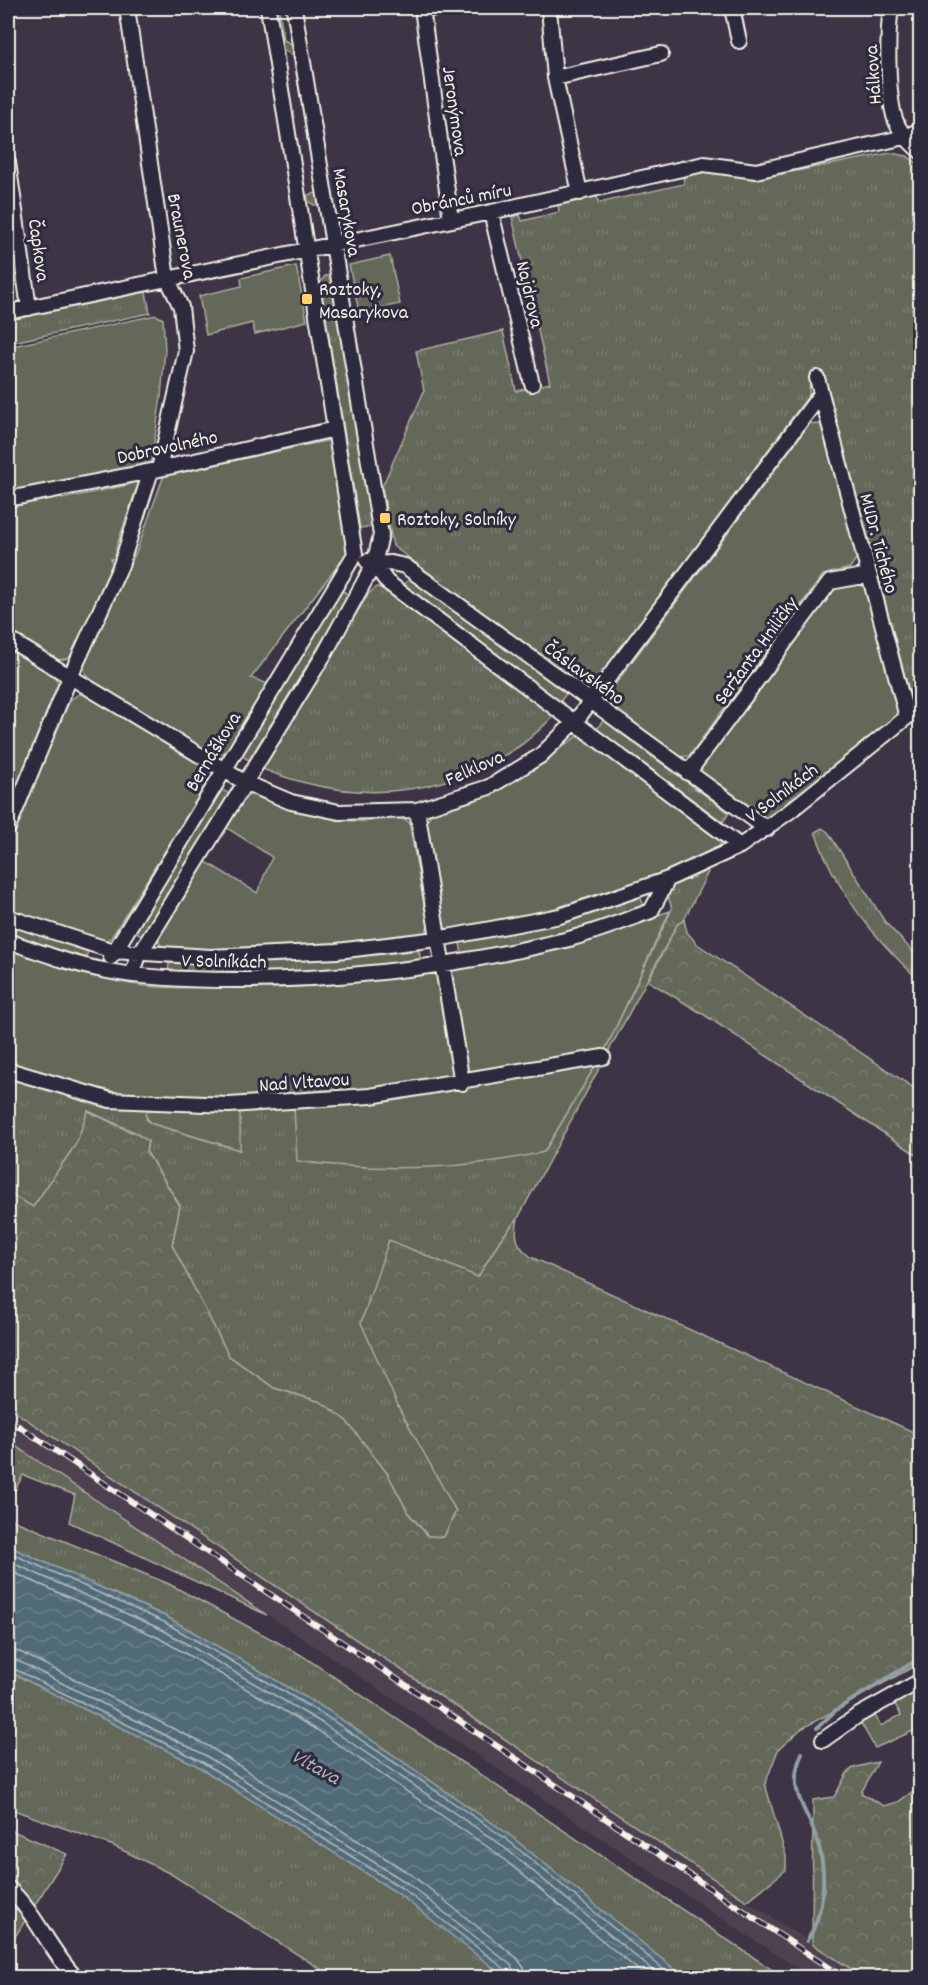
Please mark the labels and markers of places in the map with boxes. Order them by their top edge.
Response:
place label: Roztoky, Masarykova [319,277,409,328]
marker: Roztoky, Masarykova [300,292,314,306]
place label: Roztoky, Solníky [397,507,517,535]
marker: Roztoky, Solníky [378,511,392,525]

